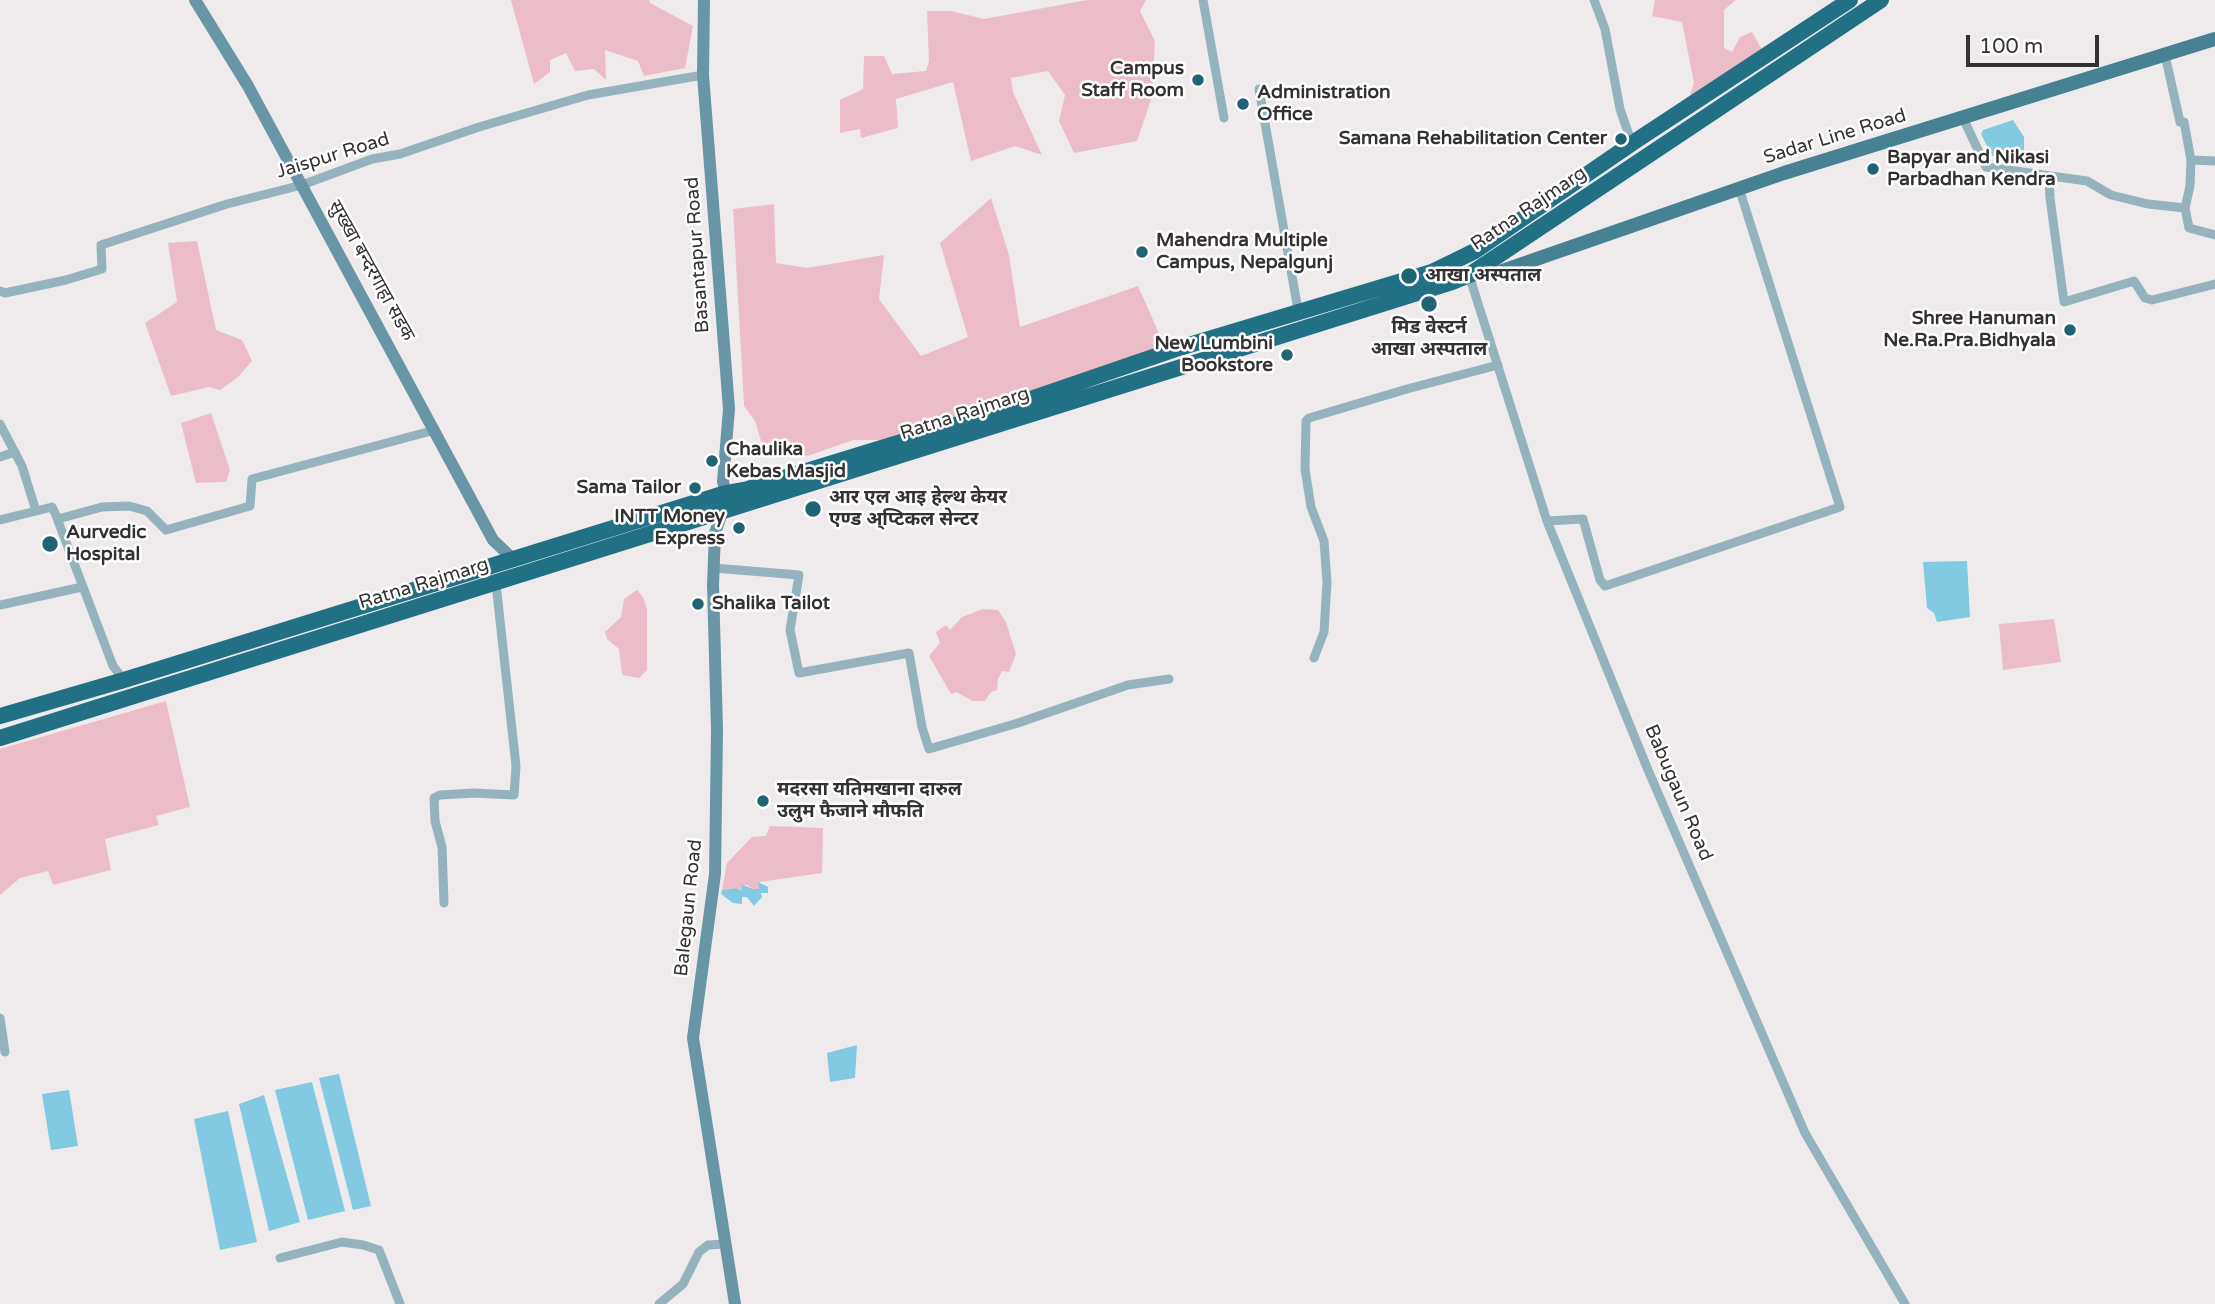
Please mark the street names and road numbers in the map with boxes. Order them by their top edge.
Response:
street label: Sadar Line Road [1761,104,1909,170]
street label: Jaispur Road [274,128,392,184]
street label: Ratna Rajmarg [1467,162,1591,256]
street label: Basantapur Road [681,176,715,334]
street label: सुख्खा बन्दरगाहा सडक [323,197,419,345]
street label: Ratna Rajmarg [897,382,1033,446]
street label: Ratna Rajmarg [356,553,492,615]
street label: Babugaun Road [1639,721,1717,865]
street label: Balegaun Road [670,838,708,978]

